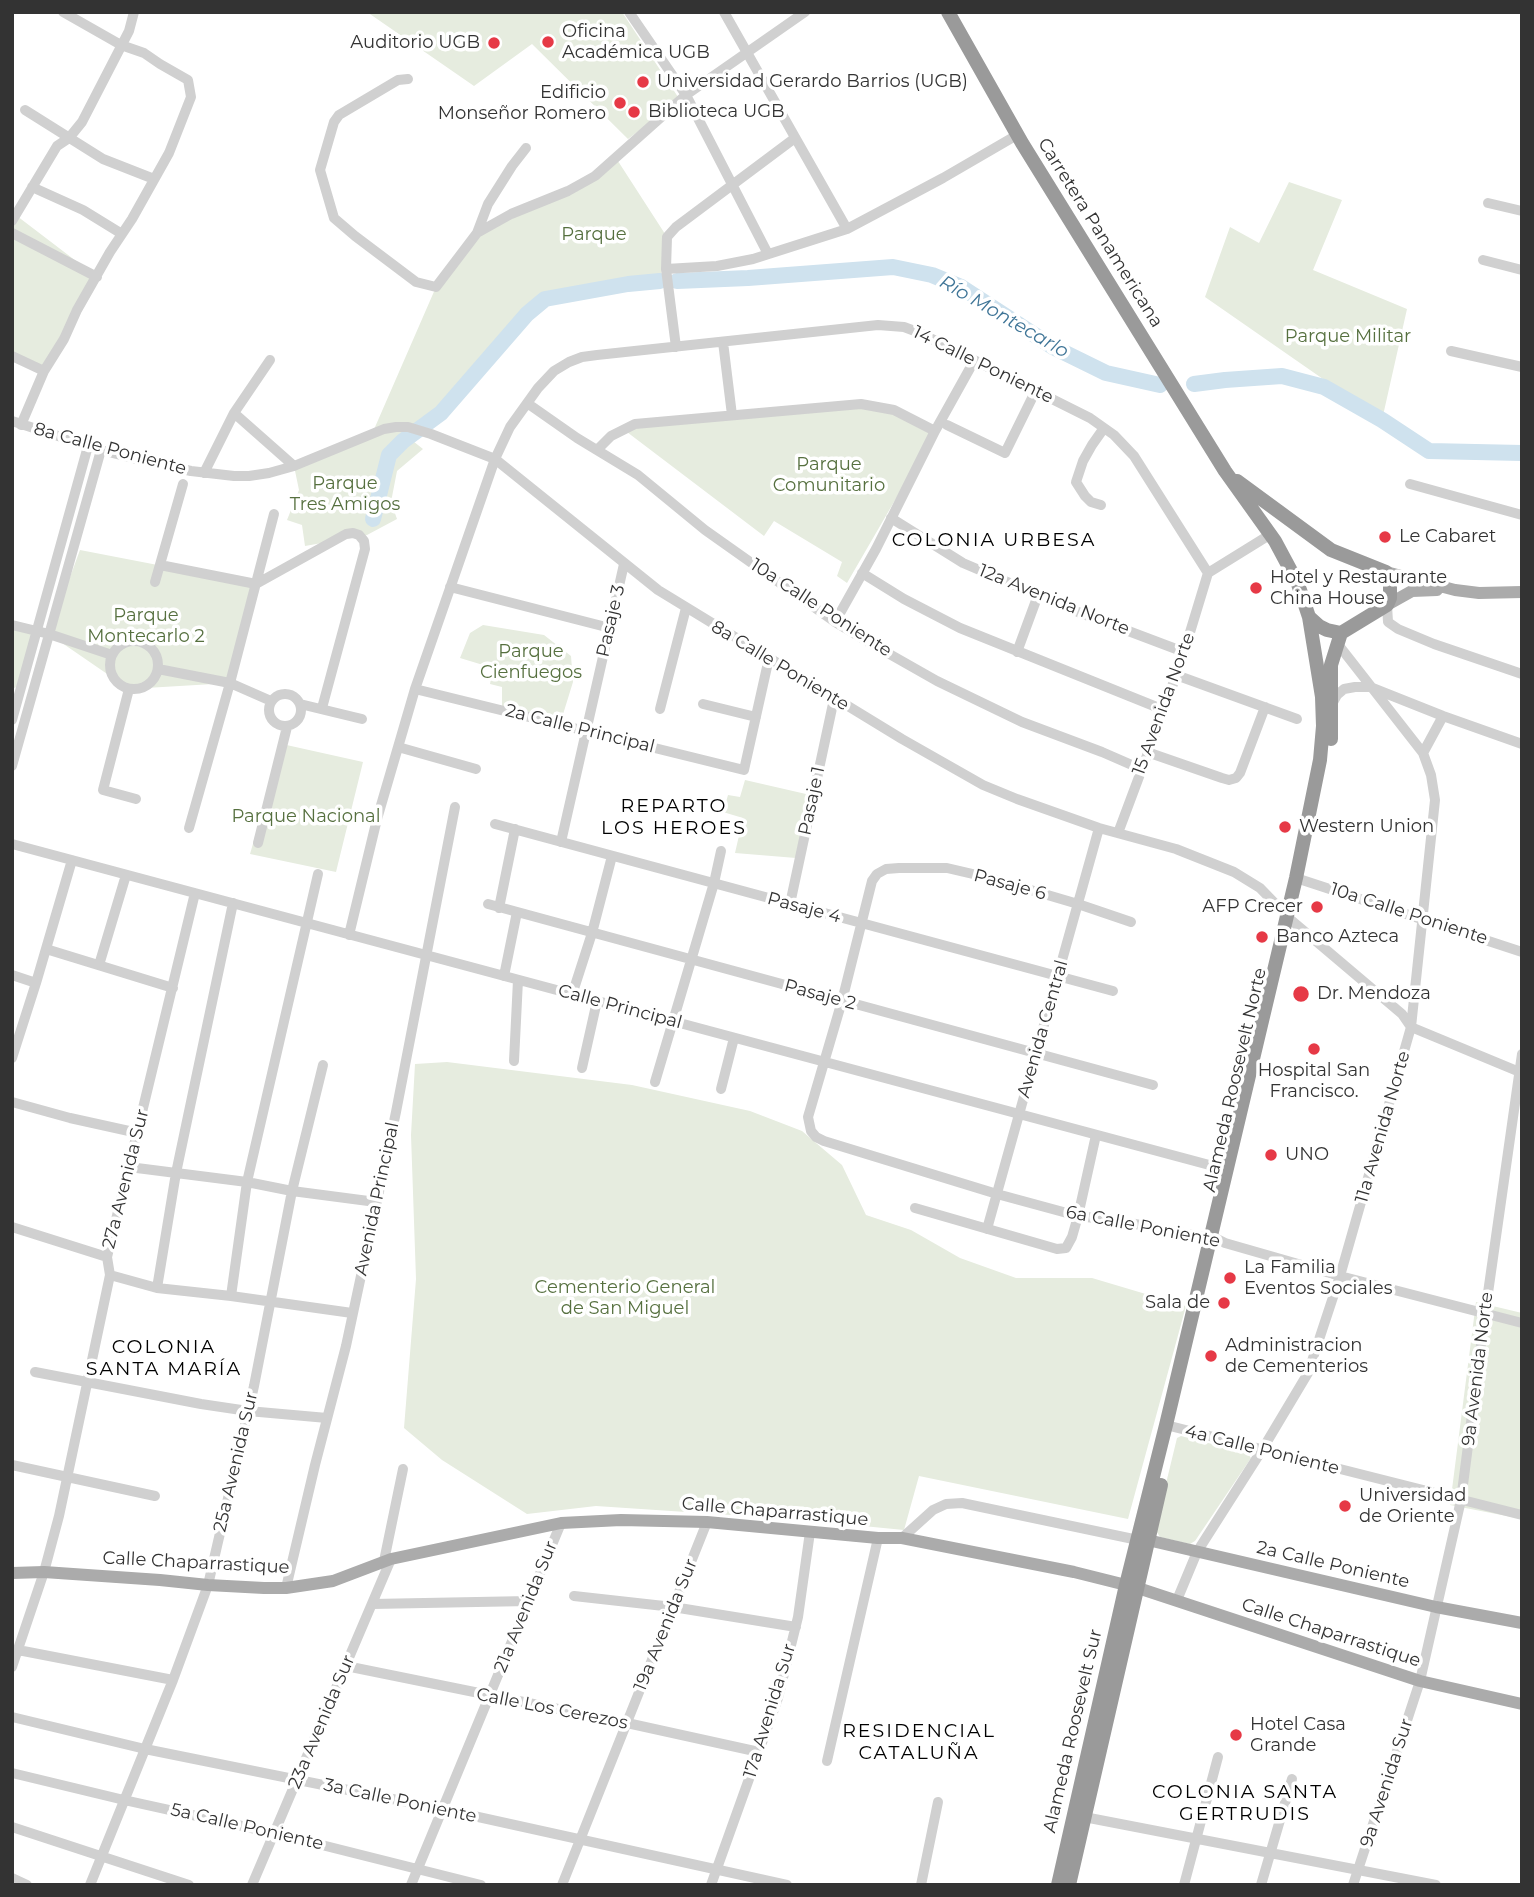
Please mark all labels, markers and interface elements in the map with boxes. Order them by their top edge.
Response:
place label: Oficina Académica UGB [562,21,710,64]
place label: Auditorio UGB [350,32,480,54]
marker: Oficina Académica UGB [540,34,556,50]
marker: Auditorio UGB [486,35,502,51]
place label: Universidad Gerardo Barrios (UGB) [657,71,968,93]
marker: Universidad Gerardo Barrios (UGB) [635,74,651,90]
place label: Edificio Monseñor Romero [438,82,606,124]
marker: Edificio Monseñor Romero [612,95,628,111]
place label: Biblioteca UGB [648,101,785,123]
marker: Biblioteca UGB [626,104,642,120]
street label: Carretera Panamericana [1033,134,1167,332]
park label: Parque [561,224,627,246]
water label: Río Montecarlo [935,271,1073,363]
street label: 14 Calle Poniente [909,322,1057,408]
park label: Parque Militar [1285,326,1411,348]
street label: 8a Calle Poniente [31,418,189,480]
park label: Parque Comunitario [773,454,885,496]
park label: Parque Tres Amigos [290,473,400,516]
place label: Le Cabaret [1399,526,1496,548]
district label: COLONIA URBESA [893,529,1095,551]
marker: Le Cabaret [1377,529,1393,545]
street label: 10a Calle Poniente [746,554,896,662]
street label: 12a Avenida Norte [975,560,1133,640]
place label: Hotel y Restaurante China House [1270,567,1447,610]
marker: Hotel y Restaurante China House [1248,580,1264,596]
street label: Pasaje 3 [592,583,630,659]
park label: Parque Montecarlo 2 [87,605,205,648]
street label: 8a Calle Poniente [707,616,853,716]
street label: 15 Avenida Norte [1128,630,1200,778]
park label: Parque Cienfuegos [480,641,582,684]
street label: 2a Calle Principal [503,700,657,758]
street label: Pasaje 1 [794,765,830,837]
district label: REPARTO LOS HEROES [602,795,746,839]
park label: Parque Nacional [231,806,381,828]
place label: Western Union [1299,816,1434,838]
marker: Western Union [1277,819,1293,835]
street label: Pasaje 6 [971,865,1049,905]
street label: 10a Calle Poniente [1328,878,1490,950]
street label: Pasaje 4 [765,888,843,928]
place label: AFP Crecer [1202,896,1303,918]
marker: AFP Crecer [1309,899,1325,915]
place label: Banco Azteca [1276,926,1399,948]
marker: Banco Azteca [1254,929,1270,945]
street label: Avenida Central [1013,958,1073,1100]
street label: Alameda Roosevelt Norte [1199,966,1271,1194]
street label: Pasaje 2 [782,975,858,1015]
street label: Calle Principal [556,980,684,1034]
place label: Dr. Mendoza [1317,983,1431,1005]
marker: Dr. Mendoza [1291,984,1311,1004]
marker: Hospital San Francisco. [1306,1041,1322,1057]
street label: 11a Avenida Norte [1351,1049,1415,1205]
place label: Hospital San Francisco. [1258,1060,1370,1102]
street label: 27a Avenida Sur [98,1107,154,1251]
street label: Avenida Principal [350,1120,404,1278]
place label: UNO [1285,1144,1329,1166]
marker: UNO [1263,1147,1279,1163]
street label: 6a Calle Poniente [1064,1201,1222,1253]
place label: La Familia Eventos Sociales [1244,1257,1392,1300]
marker: La Familia Eventos Sociales [1222,1270,1238,1286]
park label: Cementerio General de San Miguel [535,1277,715,1320]
street label: 9a Avenida Norte [1458,1291,1498,1447]
place label: Sala de [1145,1292,1210,1314]
marker: Sala de [1216,1295,1232,1311]
place label: Administracion de Cementerios [1225,1335,1368,1378]
district label: COLONIA SANTA MARÍA [87,1336,241,1380]
marker: Administracion de Cementerios [1203,1348,1219,1364]
street label: 25a Avenida Sur [209,1390,263,1534]
street label: 4a Calle Poniente [1183,1420,1341,1480]
place label: Universidad de Oriente [1359,1485,1466,1528]
street label: Calle Chaparrastique [681,1493,869,1531]
marker: Universidad de Oriente [1337,1498,1353,1514]
street label: 2a Calle Poniente [1255,1537,1411,1593]
street label: 21a Avenida Sur [490,1538,562,1676]
street label: Calle Chaparrastique [102,1547,290,1579]
street label: 19a Avenida Sur [630,1556,702,1694]
street label: Calle Chaparrastique [1239,1594,1423,1672]
street label: Alameda Roosevelt Sur [1039,1627,1107,1835]
street label: 17a Avenida Sur [739,1641,801,1781]
street label: 23a Avenida Sur [284,1652,360,1792]
street label: Calle Los Cerezos [474,1684,630,1734]
place label: Hotel Casa Grande [1250,1714,1346,1756]
street label: 9a Avenida Sur [1356,1716,1418,1850]
district label: RESIDENCIAL CATALUÑA [844,1720,994,1764]
marker: Hotel Casa Grande [1228,1727,1244,1743]
street label: 3a Calle Poniente [322,1774,478,1828]
district label: COLONIA SANTA GERTRUDIS [1154,1781,1336,1825]
street label: 5a Calle Poniente [169,1799,325,1855]

